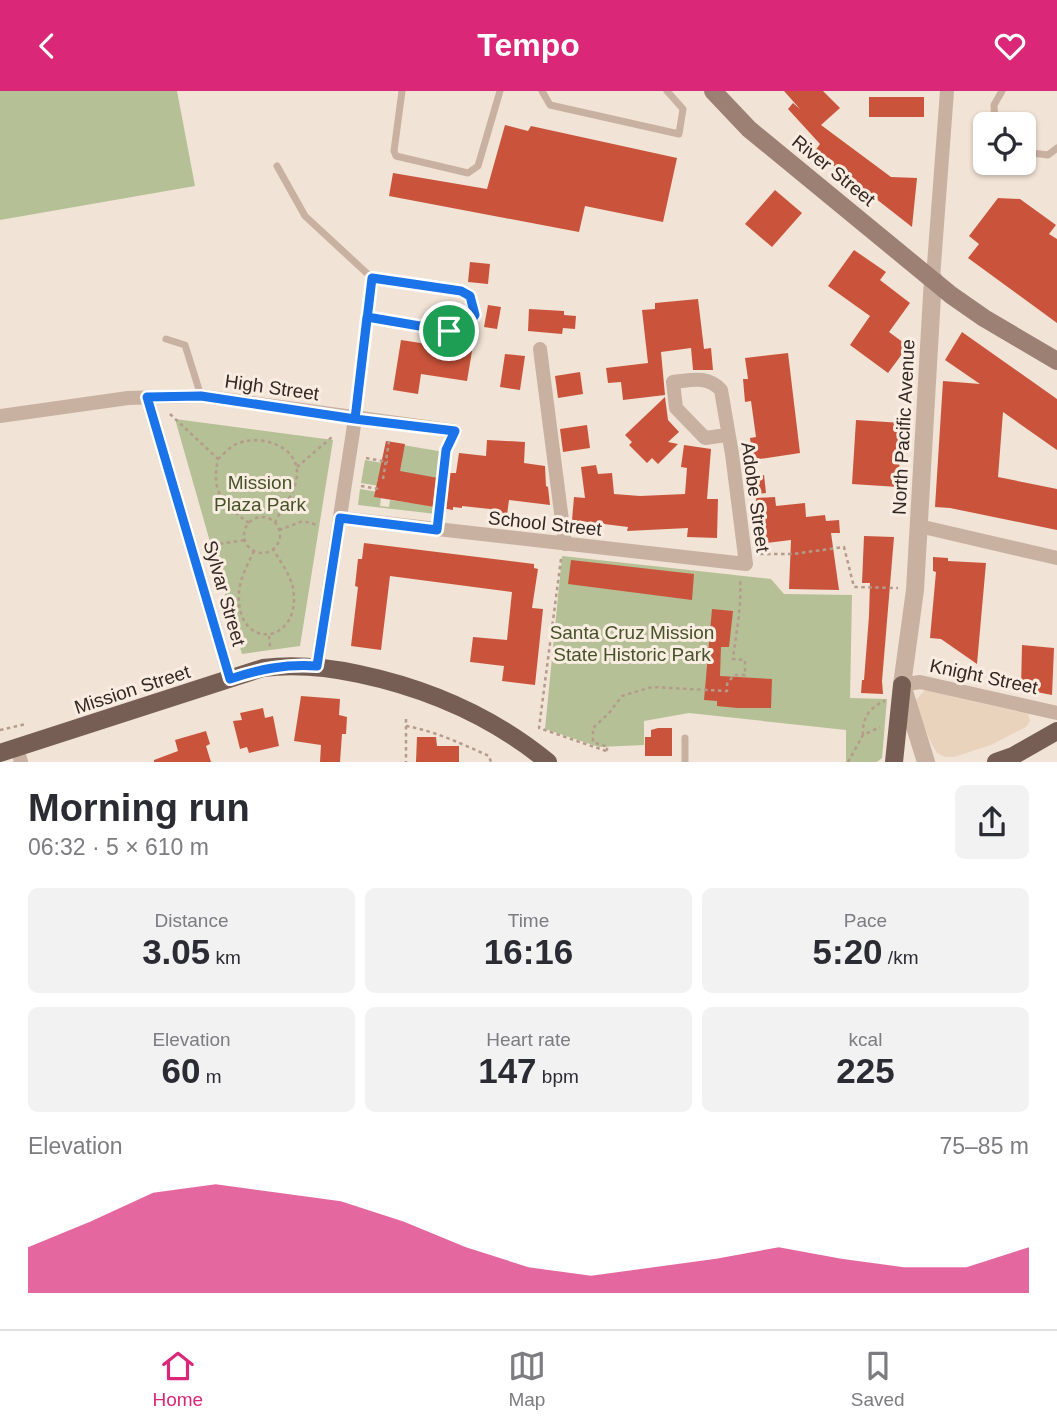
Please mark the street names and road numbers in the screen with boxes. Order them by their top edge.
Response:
street label: River Street [788,131,880,211]
street label: North Pacific Avenue [888,339,919,515]
street label: High Street [223,370,321,405]
street label: Adobe Street [737,441,774,554]
street label: School Street [487,507,603,540]
street label: Sylvar Street [199,538,250,649]
street label: Knight Street [928,655,1041,698]
street label: Mission Street [72,661,193,718]

